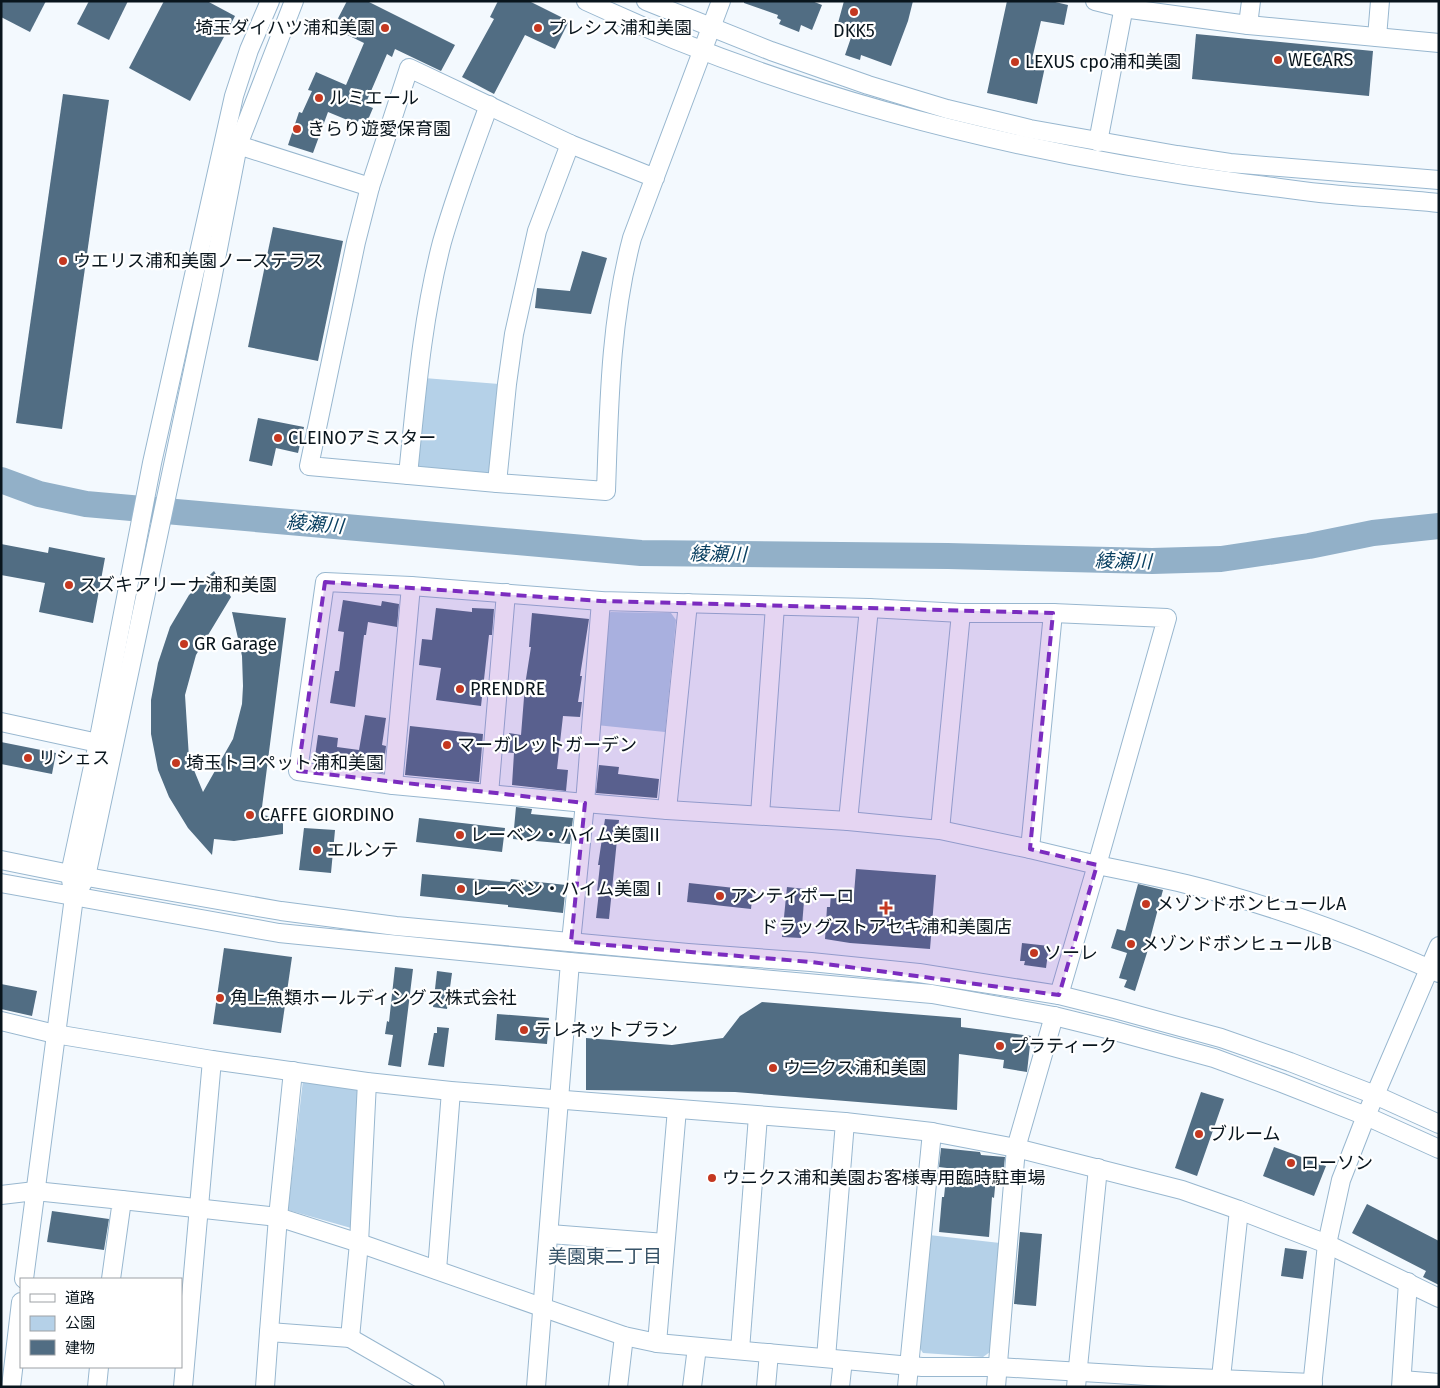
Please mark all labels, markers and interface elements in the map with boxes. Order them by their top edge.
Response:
marker: DKK5 [848,6,860,18]
place label: 埼玉ダイハツ浦和美園 [195,17,375,39]
place label: プレシス浦和美園 [548,17,692,39]
place label: DKK5 [833,20,875,42]
marker: 埼玉ダイハツ浦和美園 [379,22,391,34]
marker: プレシス浦和美園 [532,22,544,34]
place label: WECARS [1288,49,1353,71]
place label: LEXUS cpo浦和美園 [1025,51,1181,73]
marker: WECARS [1272,54,1284,66]
marker: LEXUS cpo浦和美園 [1009,56,1021,68]
place label: ルミエール [329,87,419,109]
marker: ルミエール [313,92,325,104]
place label: きらり遊愛保育園 [307,118,451,140]
marker: きらり遊愛保育園 [291,123,303,135]
place label: ウエリス浦和美園ノーステラス [73,250,324,272]
marker: ウエリス浦和美園ノーステラス [57,255,69,267]
place label: CLEINOアミスター [288,427,436,449]
marker: CLEINOアミスター [272,432,284,444]
water label: 綾瀬川 [286,510,346,538]
water label: 綾瀬川 [689,542,749,566]
water label: 綾瀬川 [1094,549,1154,573]
place label: スズキアリーナ浦和美園 [79,574,277,596]
marker: スズキアリーナ浦和美園 [63,579,75,591]
place label: GR Garage [194,633,277,655]
marker: GR Garage [178,638,190,650]
place label: PRENDRE [470,678,545,700]
marker: PRENDRE [454,683,466,695]
place label: マーガレットガーデン [457,734,637,756]
marker: マーガレットガーデン [441,739,453,751]
place label: リシェス [38,747,110,769]
marker: リシェス [22,752,34,764]
place label: 埼玉トヨペット浦和美園 [186,752,384,774]
marker: 埼玉トヨペット浦和美園 [170,757,182,769]
place label: CAFFE GIORDINO [260,804,394,826]
marker: CAFFE GIORDINO [244,809,256,821]
place label: レーベン・ハイム美園II [470,824,660,846]
marker: レーベン・ハイム美園II [454,829,466,841]
place label: エルンテ [327,839,399,861]
marker: エルンテ [311,844,323,856]
place label: レーベン・ハイム美園Ⅰ [471,878,668,900]
marker: レーベン・ハイム美園Ⅰ [455,883,467,895]
place label: アンティポーロ [730,885,854,907]
marker: アンティポーロ [714,890,726,902]
place label: メゾンドボンヒュールA [1156,893,1347,915]
marker: メゾンドボンヒュールA [1140,898,1152,910]
marker: ドラッグストアセキ浦和美園店 [880,902,892,914]
place label: ドラッグストアセキ浦和美園店 [760,916,1012,938]
place label: メゾンドボンヒュールB [1141,933,1332,955]
marker: メゾンドボンヒュールB [1125,938,1137,950]
place label: ソーレ [1044,942,1098,964]
marker: ソーレ [1028,947,1040,959]
place label: 角上魚類ホールディングス株式会社 [230,987,517,1009]
marker: 角上魚類ホールディングス株式会社 [214,992,226,1004]
place label: テレネットプラン [534,1019,678,1041]
marker: テレネットプラン [518,1024,530,1036]
place label: プラティーク [1010,1035,1117,1057]
marker: プラティーク [994,1040,1006,1052]
place label: ウニクス浦和美園 [783,1057,926,1079]
marker: ウニクス浦和美園 [767,1062,779,1074]
place label: ブルーム [1209,1123,1280,1145]
marker: ブルーム [1193,1128,1205,1140]
place label: ローソン [1301,1152,1373,1174]
marker: ローソン [1285,1157,1297,1169]
place label: ウニクス浦和美園お客様専用臨時駐車場 [722,1167,1045,1189]
marker: ウニクス浦和美園お客様専用臨時駐車場 [706,1172,718,1184]
district label: 美園東二丁目 [548,1245,662,1268]
legend [20,1278,182,1368]
text: 道路 [65,1289,95,1307]
text: 公園 [65,1314,95,1332]
text: 建物 [65,1339,95,1357]

